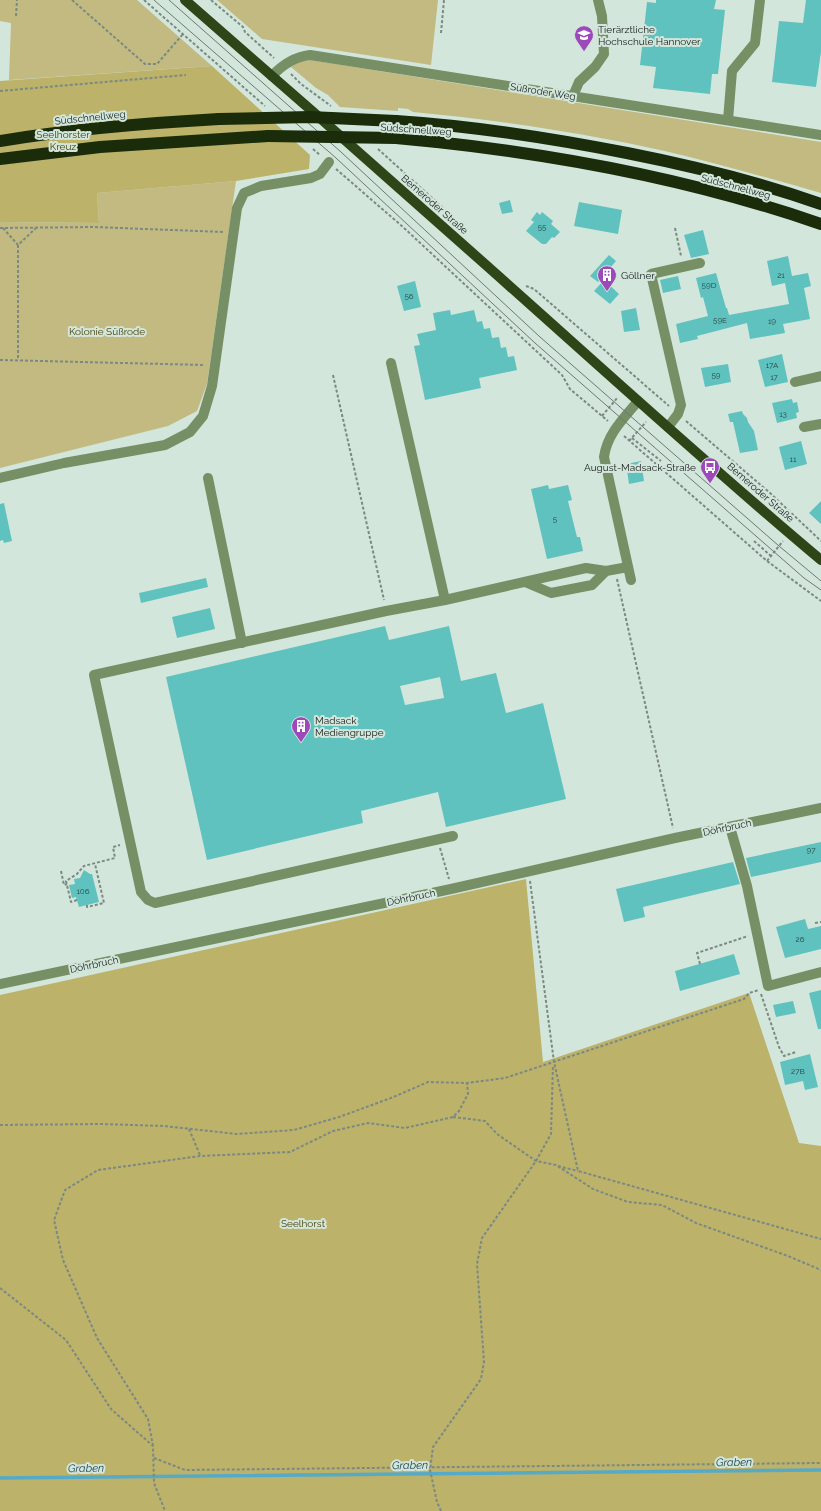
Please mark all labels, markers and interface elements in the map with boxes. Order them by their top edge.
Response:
school or university icon: Tierärztliche Hochschule Hannover [573,24,595,52]
place label: Tierärztliche Hochschule Hannover [598,24,701,47]
street label: Süßroder Weg [509,81,576,102]
street label: Südschnellweg [54,108,126,127]
street label: Südschnellweg [380,122,452,137]
park label: Seelhorster Kreuz [36,129,90,152]
street label: Südschnellweg [700,172,772,201]
street label: Bemeroder Straße [399,173,470,236]
house number: 55 [538,222,547,232]
building icon: Göllner [596,264,618,292]
place label: Göllner [621,270,655,281]
house number: 21 [777,270,785,280]
house number: 59D [702,280,717,290]
house number: 56 [404,291,414,301]
house number: 59E [713,315,727,325]
house number: 19 [768,316,776,326]
park label: Kolonie Süßrode [69,326,145,337]
house number: 17A [766,360,779,370]
house number: 59 [711,370,721,380]
house number: 17 [770,372,779,382]
house number: 13 [779,409,787,419]
house number: 11 [790,454,797,464]
bus stop icon: August-Madsack-Straße [699,456,721,484]
street label: Bemeroder Straße [725,461,796,524]
place label: August-Madsack-Straße [584,462,696,473]
house number: 5 [553,514,558,524]
building icon: Madsack Mediengruppe [290,715,312,743]
place label: Madsack Mediengruppe [315,715,384,738]
street label: Döhrbruch [702,817,753,838]
house number: 97 [807,845,816,855]
house number: 106 [76,886,90,896]
street label: Döhrbruch [386,887,437,908]
house number: 26 [796,934,805,944]
street label: Döhrbruch [69,954,120,975]
house number: 27B [791,1066,805,1076]
park label: Seelhorst [281,1218,326,1229]
water label: Graben [716,1456,752,1469]
water label: Graben [392,1459,428,1472]
water label: Graben [68,1462,104,1475]

